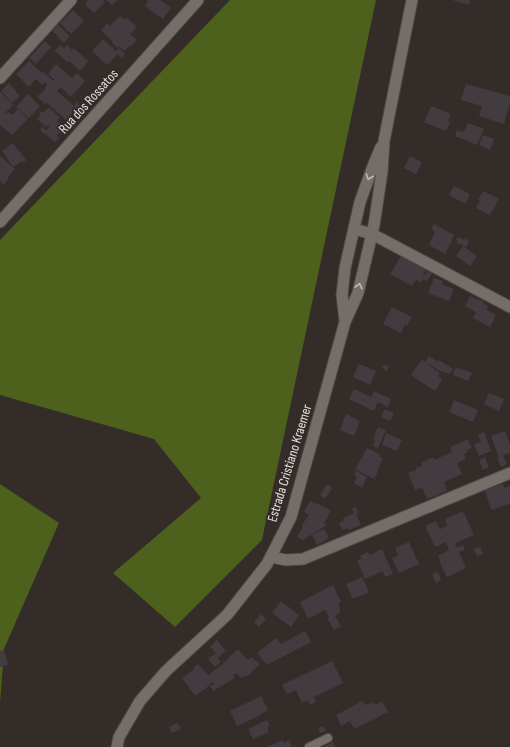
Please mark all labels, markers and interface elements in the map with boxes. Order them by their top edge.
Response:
street label: Rua dos Rossatos [55,65,122,137]
one-way arrow [365,173,374,180]
one-way arrow [355,283,363,289]
street label: Estrada Cristiano Kraemer [264,402,315,524]

